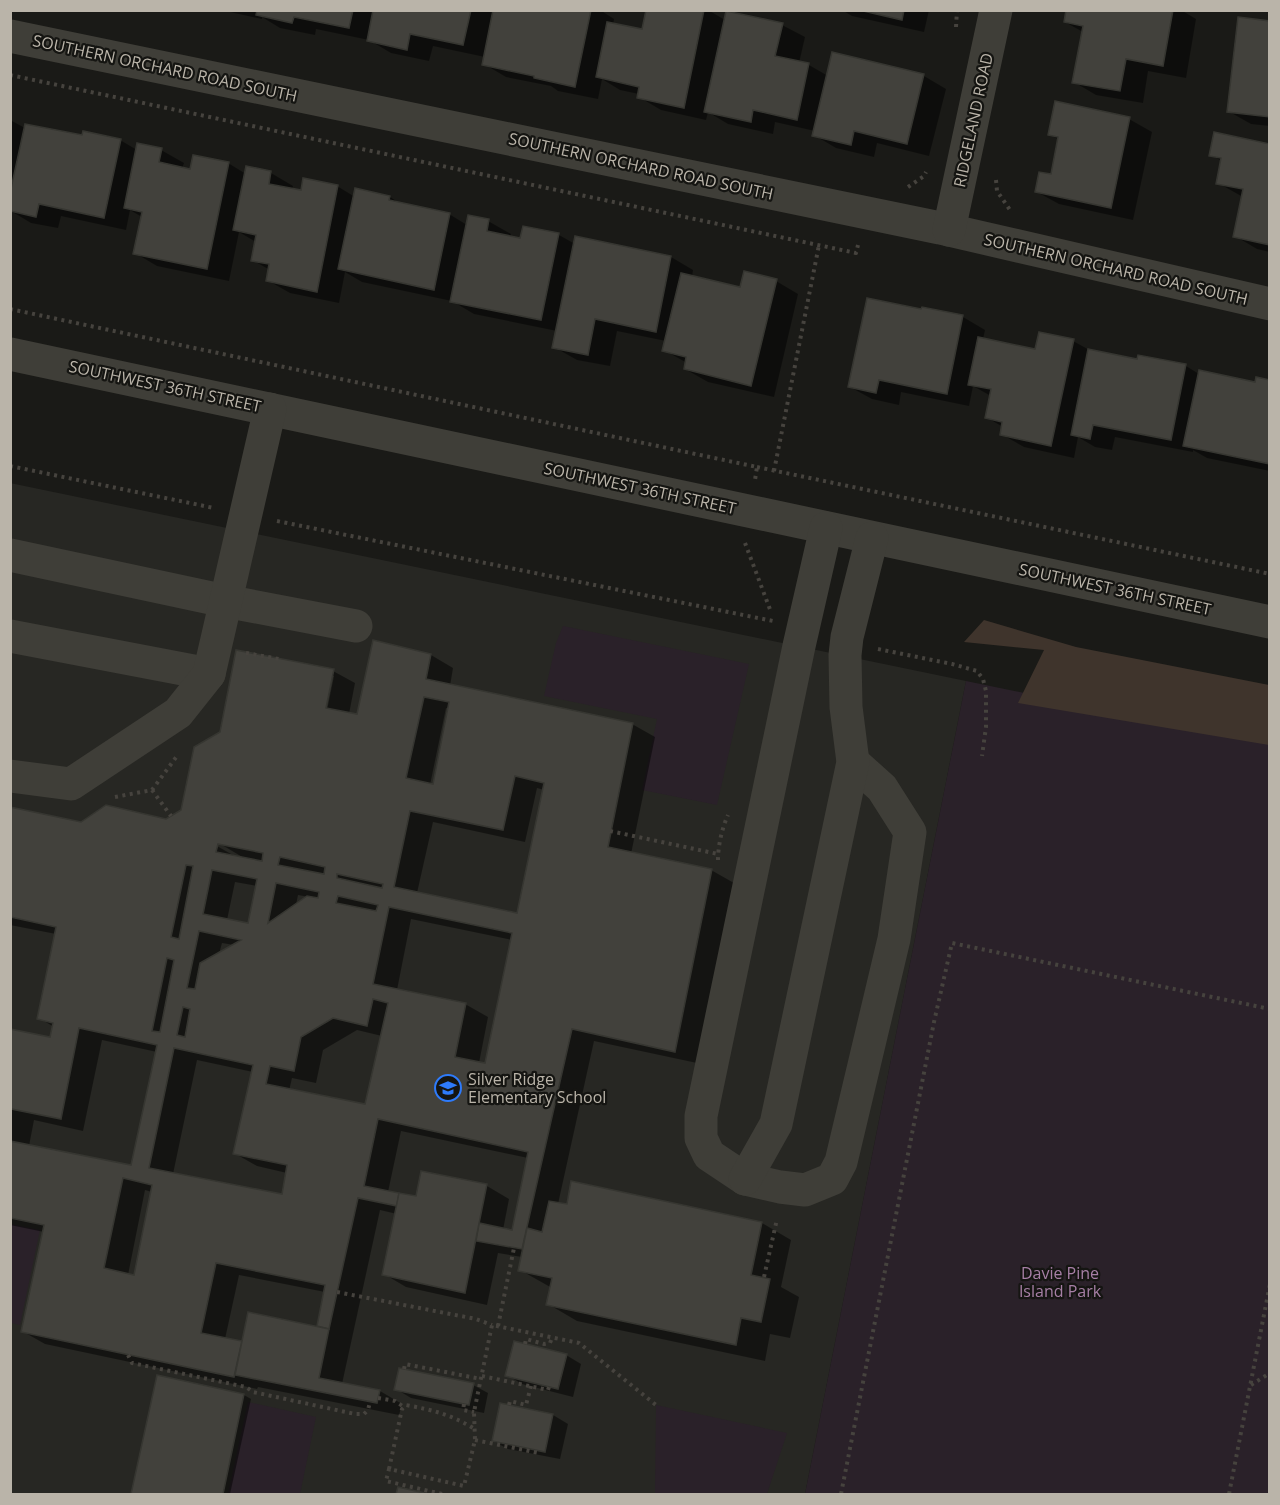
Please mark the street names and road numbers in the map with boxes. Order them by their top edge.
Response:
street label: SOUTHERN ORCHARD ROAD SOUTH [31,29,299,107]
street label: RIDGELAND ROAD [948,51,998,189]
street label: SOUTHERN ORCHARD ROAD SOUTH [507,127,775,205]
street label: SOUTHERN ORCHARD ROAD SOUTH [982,228,1250,310]
street label: SOUTHWEST 36TH STREET [67,355,263,417]
street label: SOUTHWEST 36TH STREET [542,457,738,519]
street label: SOUTHWEST 36TH STREET [1017,558,1213,620]

